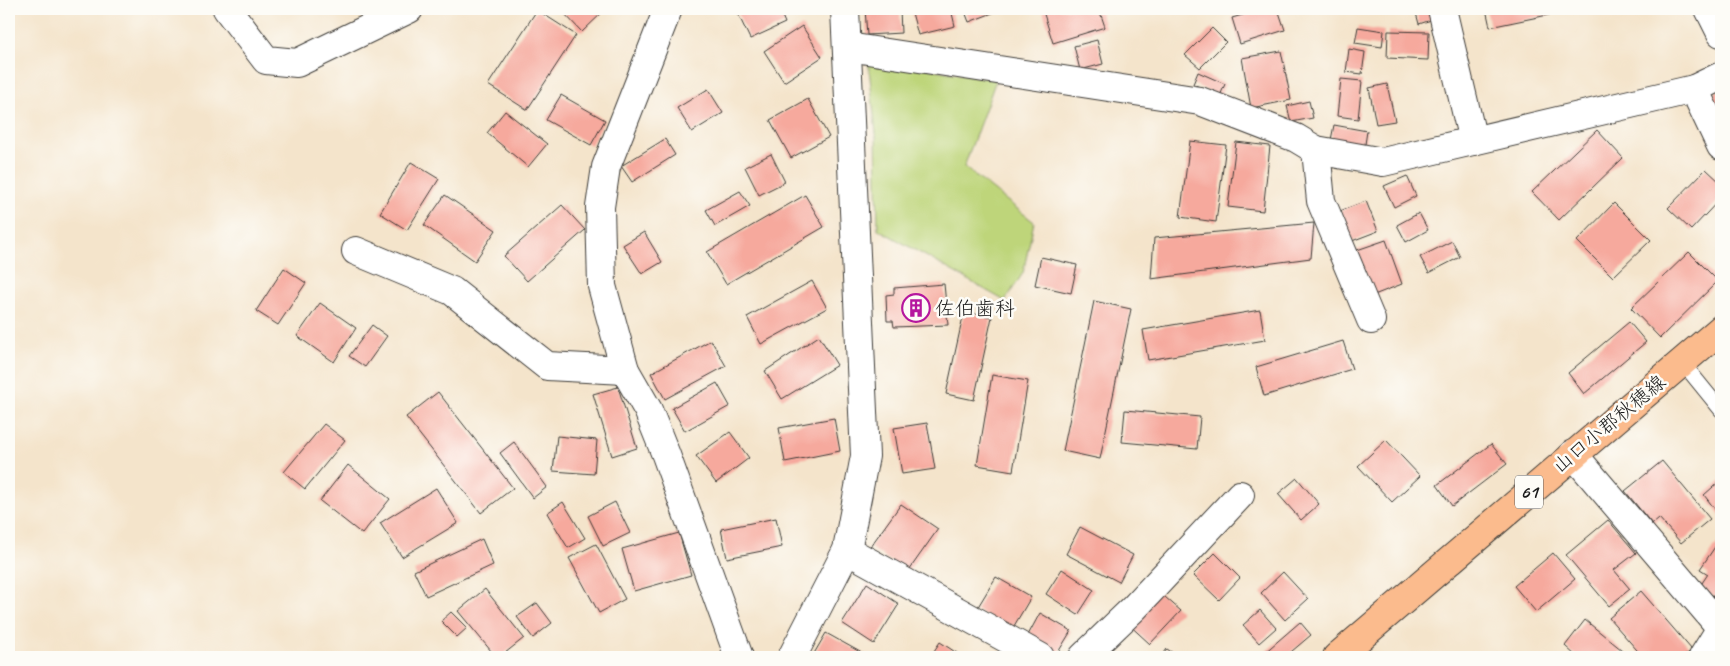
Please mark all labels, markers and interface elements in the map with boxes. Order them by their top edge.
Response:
building icon: 佐伯歯科 [901,293,931,323]
place label: 佐伯歯科 [935,296,1015,321]
street label: 山口小郡秋穂線 [1547,369,1671,479]
road number: 61 [1515,476,1543,508]

